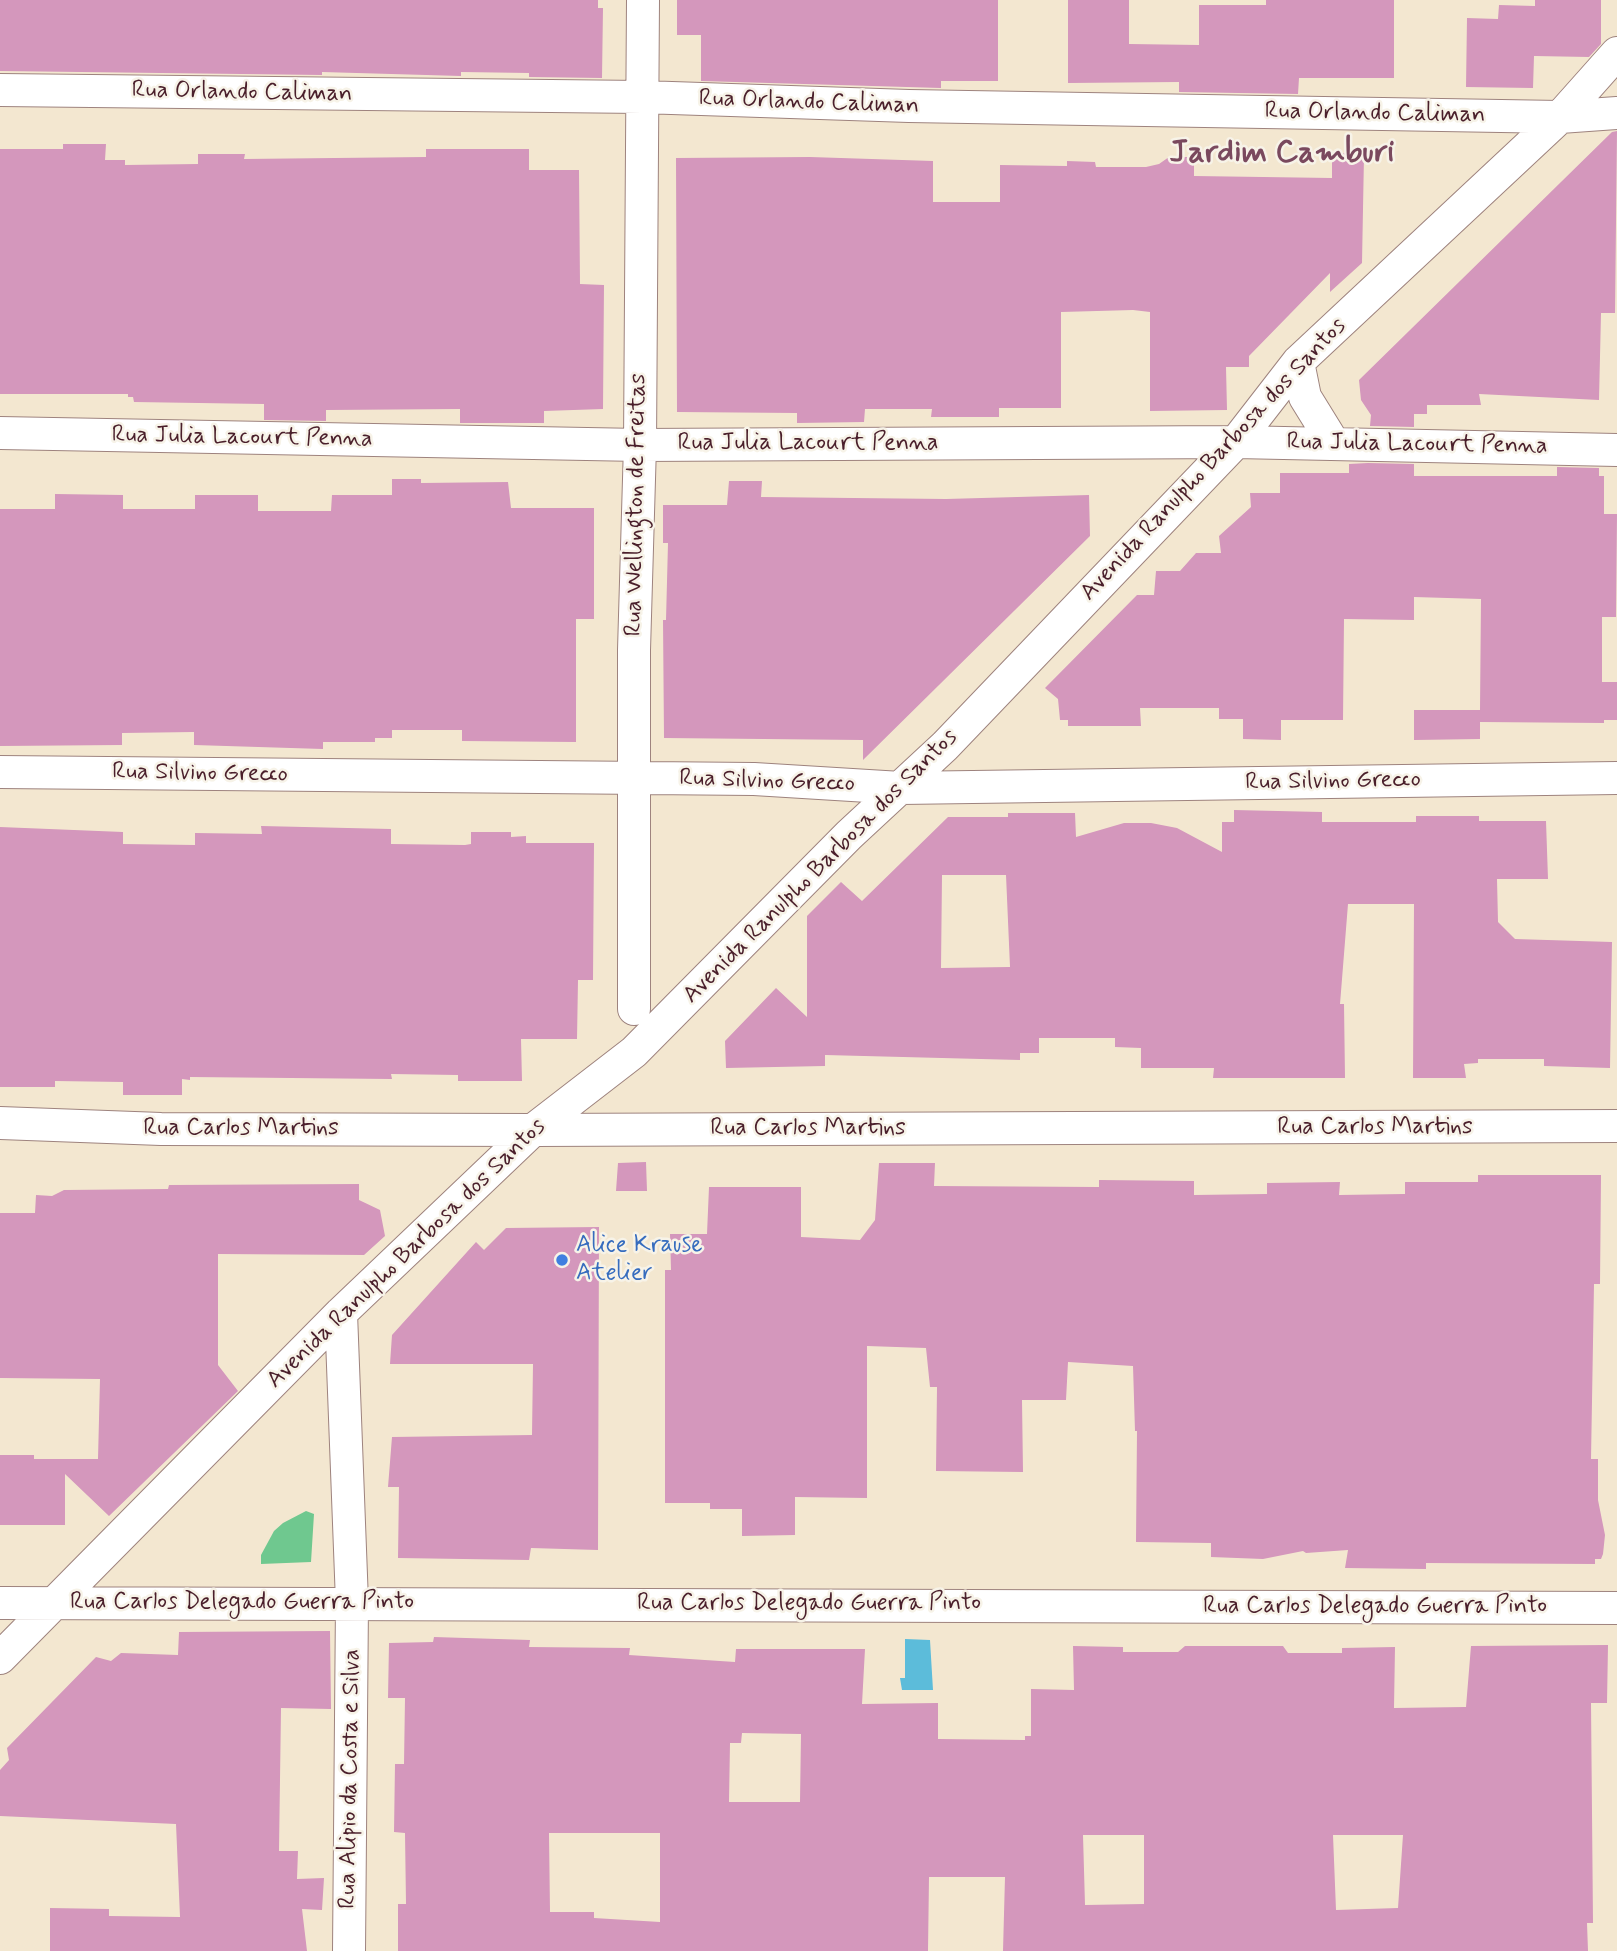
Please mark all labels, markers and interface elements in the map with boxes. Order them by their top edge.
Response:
street label: Rua Orlando Caliman [131,77,353,109]
street label: Rua Orlando Caliman [698,85,920,121]
street label: Rua Orlando Caliman [1264,98,1486,130]
district label: Jardim Camburi [1170,135,1394,173]
street label: Avenida Ranulpho Barbosa dos Santos [1075,312,1353,608]
street label: Rua Wellington de Freitas [620,373,654,637]
street label: Rua Julia Lacourt Penna [111,421,373,455]
street label: Rua Julia Lacourt Penna [1286,428,1548,462]
street label: Rua Julia Lacourt Penna [678,430,938,458]
street label: Avenida Ranulpho Barbosa dos Santos [678,724,964,1010]
street label: Rua Silvino Grecco [112,758,288,790]
street label: Rua Silvino Grecco [679,765,855,799]
street label: Rua Silvino Grecco [1245,766,1421,798]
street label: Avenida Ranulpho Barbosa dos Santos [262,1113,552,1395]
street label: Rua Carlos Martins [1277,1114,1473,1142]
street label: Rua Carlos Martins [143,1115,339,1143]
street label: Rua Carlos Martins [710,1115,906,1143]
place label: Alice Krause Atelier [576,1232,703,1288]
marker: Alice Krause Atelier [554,1252,570,1268]
street label: Rua Carlos Delegado Guerra Pinto [70,1589,414,1617]
street label: Rua Carlos Delegado Guerra Pinto [637,1590,981,1618]
street label: Rua Carlos Delegado Guerra Pinto [1203,1593,1547,1621]
street label: Rua Alipio da Costa e Silva [334,1649,368,1909]

